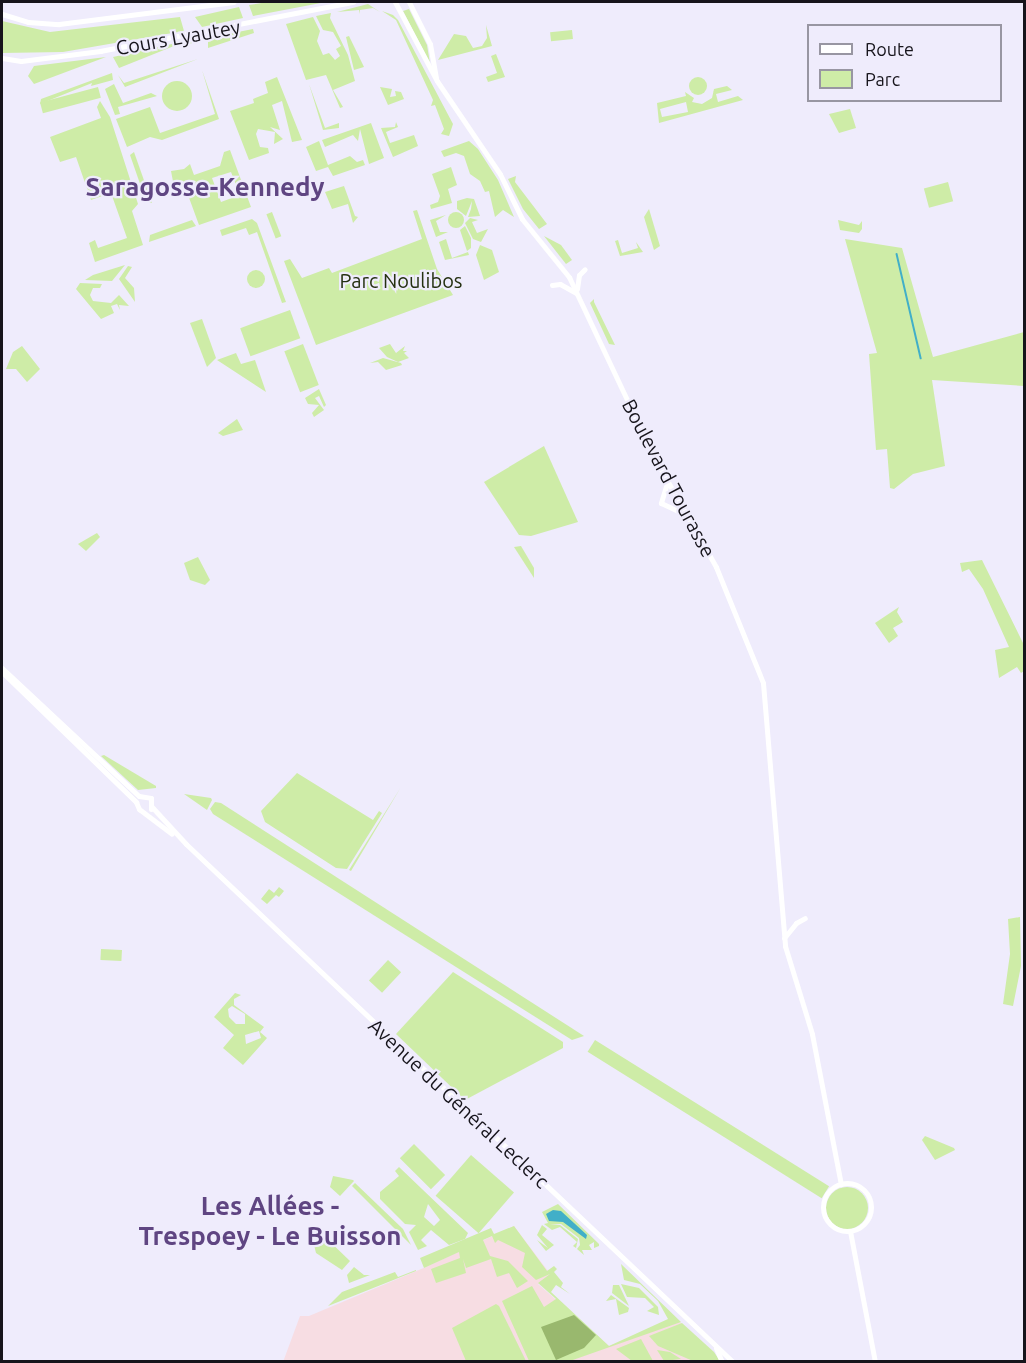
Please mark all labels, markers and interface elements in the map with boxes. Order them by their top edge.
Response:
street label: Cours Lyautey [114,14,242,60]
legend [807,24,1002,102]
text: Route [865,39,914,59]
text: Parc [865,69,900,89]
district label: Saragosse-Kennedy [86,171,324,203]
park label: Parc Noulibos [339,268,463,292]
street label: Boulevard Tourasse [617,395,721,561]
street label: Avenue du Général Leclerc [364,1013,554,1193]
district label: Les Allées - Trespoey - Le Buisson [138,1190,402,1252]

